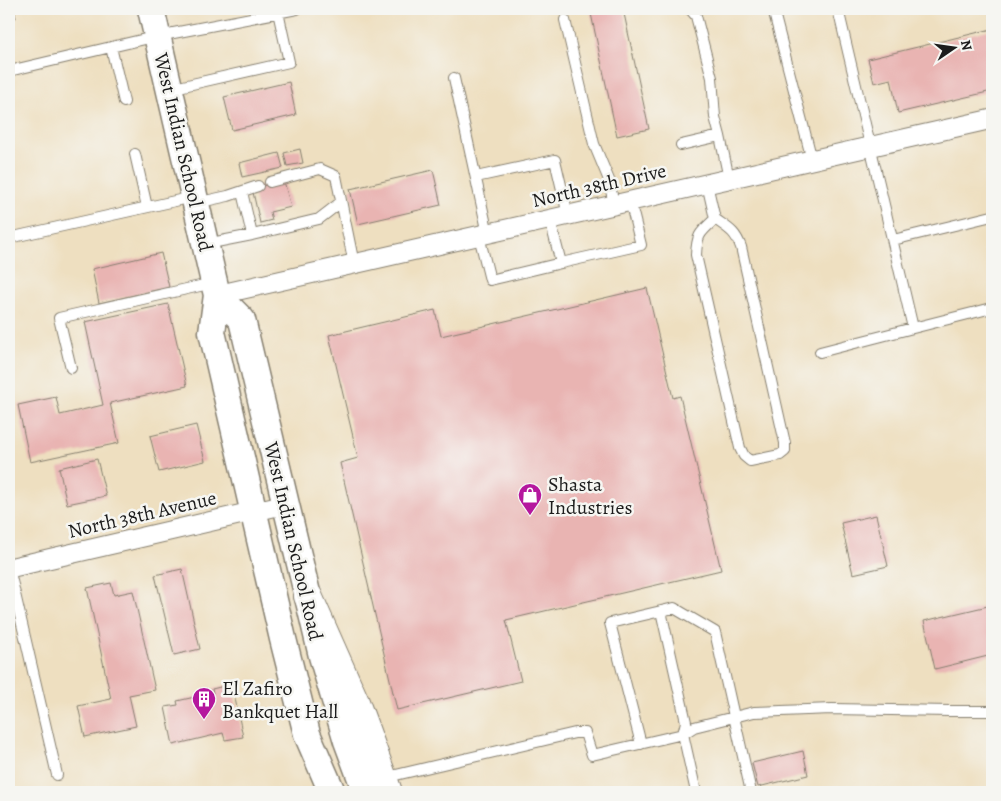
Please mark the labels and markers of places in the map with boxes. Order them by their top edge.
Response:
place label: Shasta Industries [548,471,632,521]
shop icon: Shasta Industries [517,482,543,516]
place label: El Zafiro Bankquet Hall [222,675,338,725]
building icon: El Zafiro Bankquet Hall [191,686,217,720]

